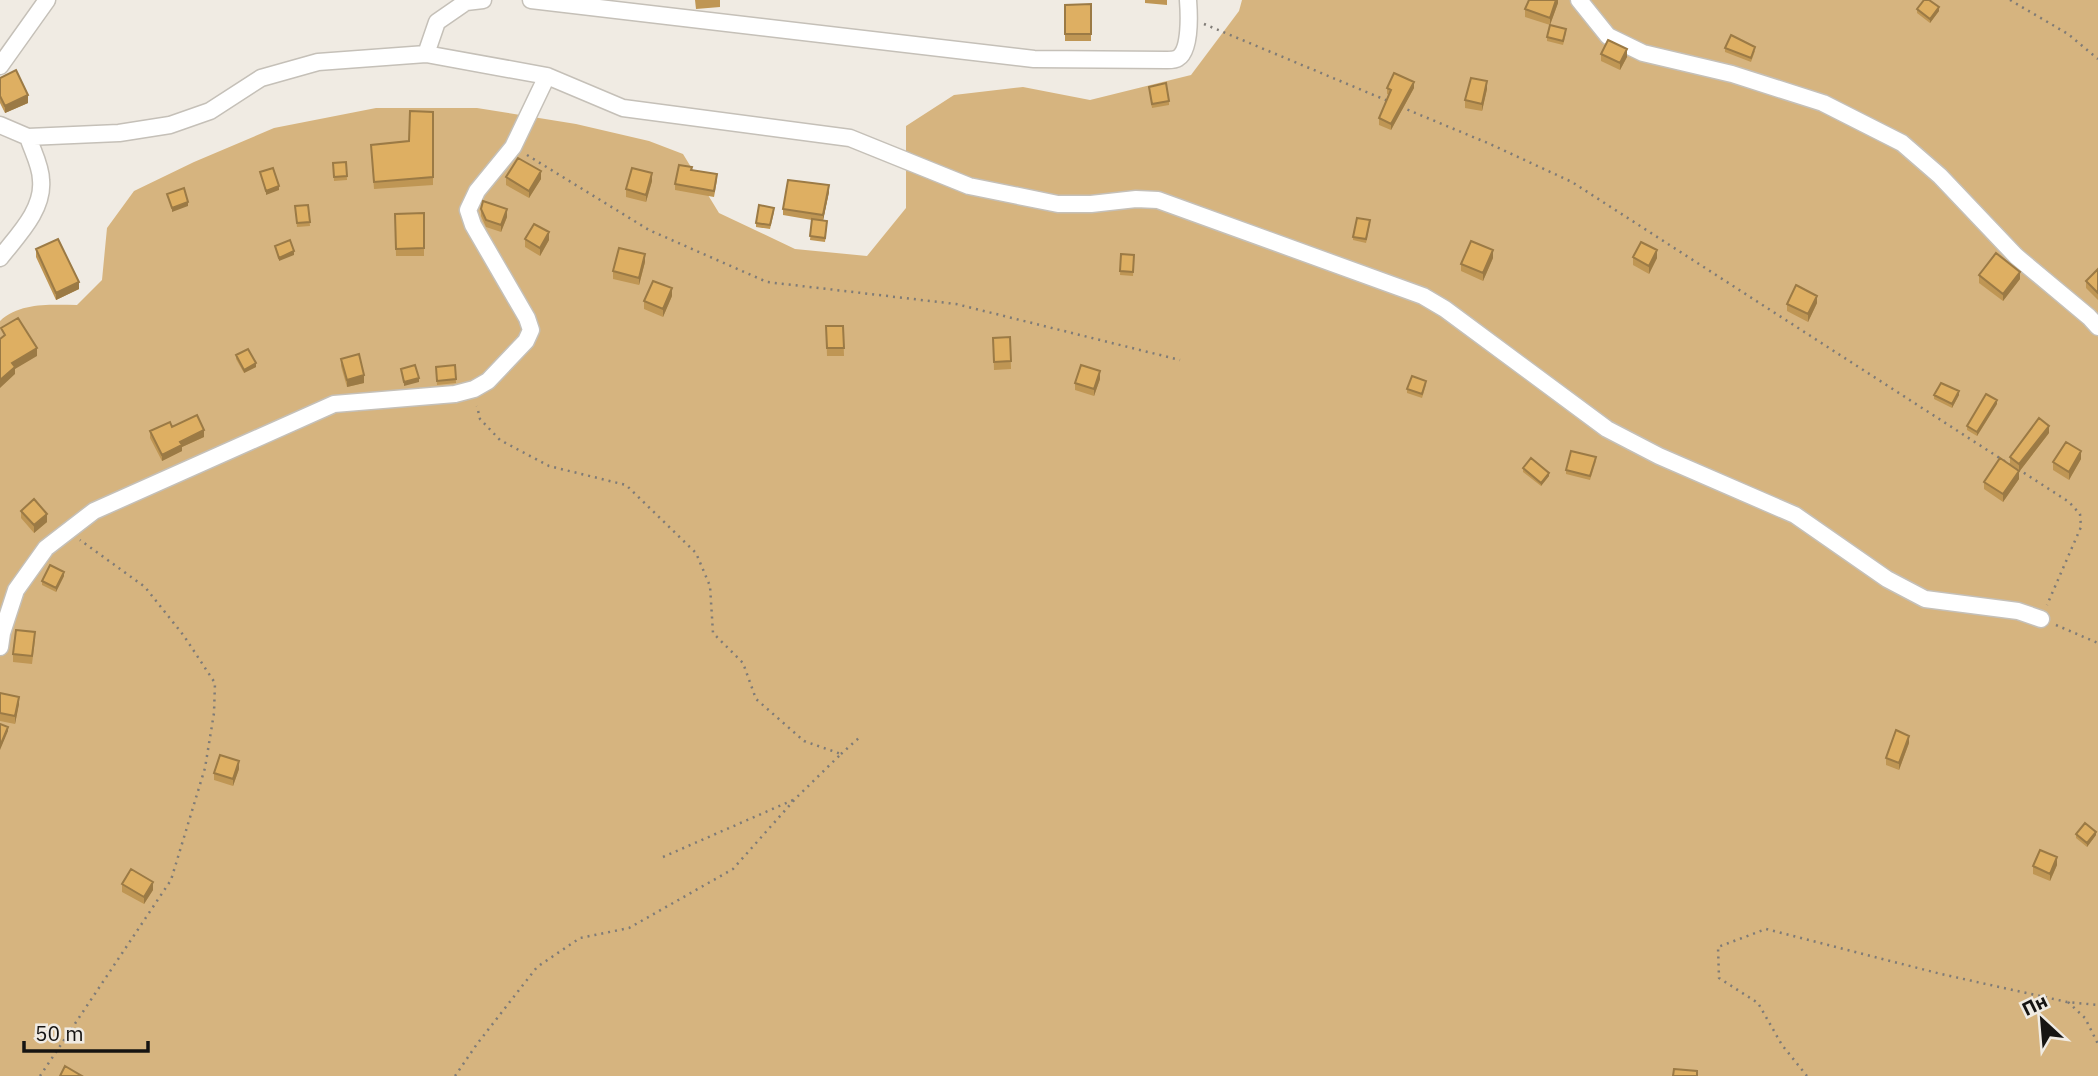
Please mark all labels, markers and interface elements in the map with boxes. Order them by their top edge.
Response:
north arrow [2007,985,2077,1055]
text: Пн [2018,988,2051,1021]
scale bar [24,1010,149,1054]
text: 50 m [35,1019,84,1047]

